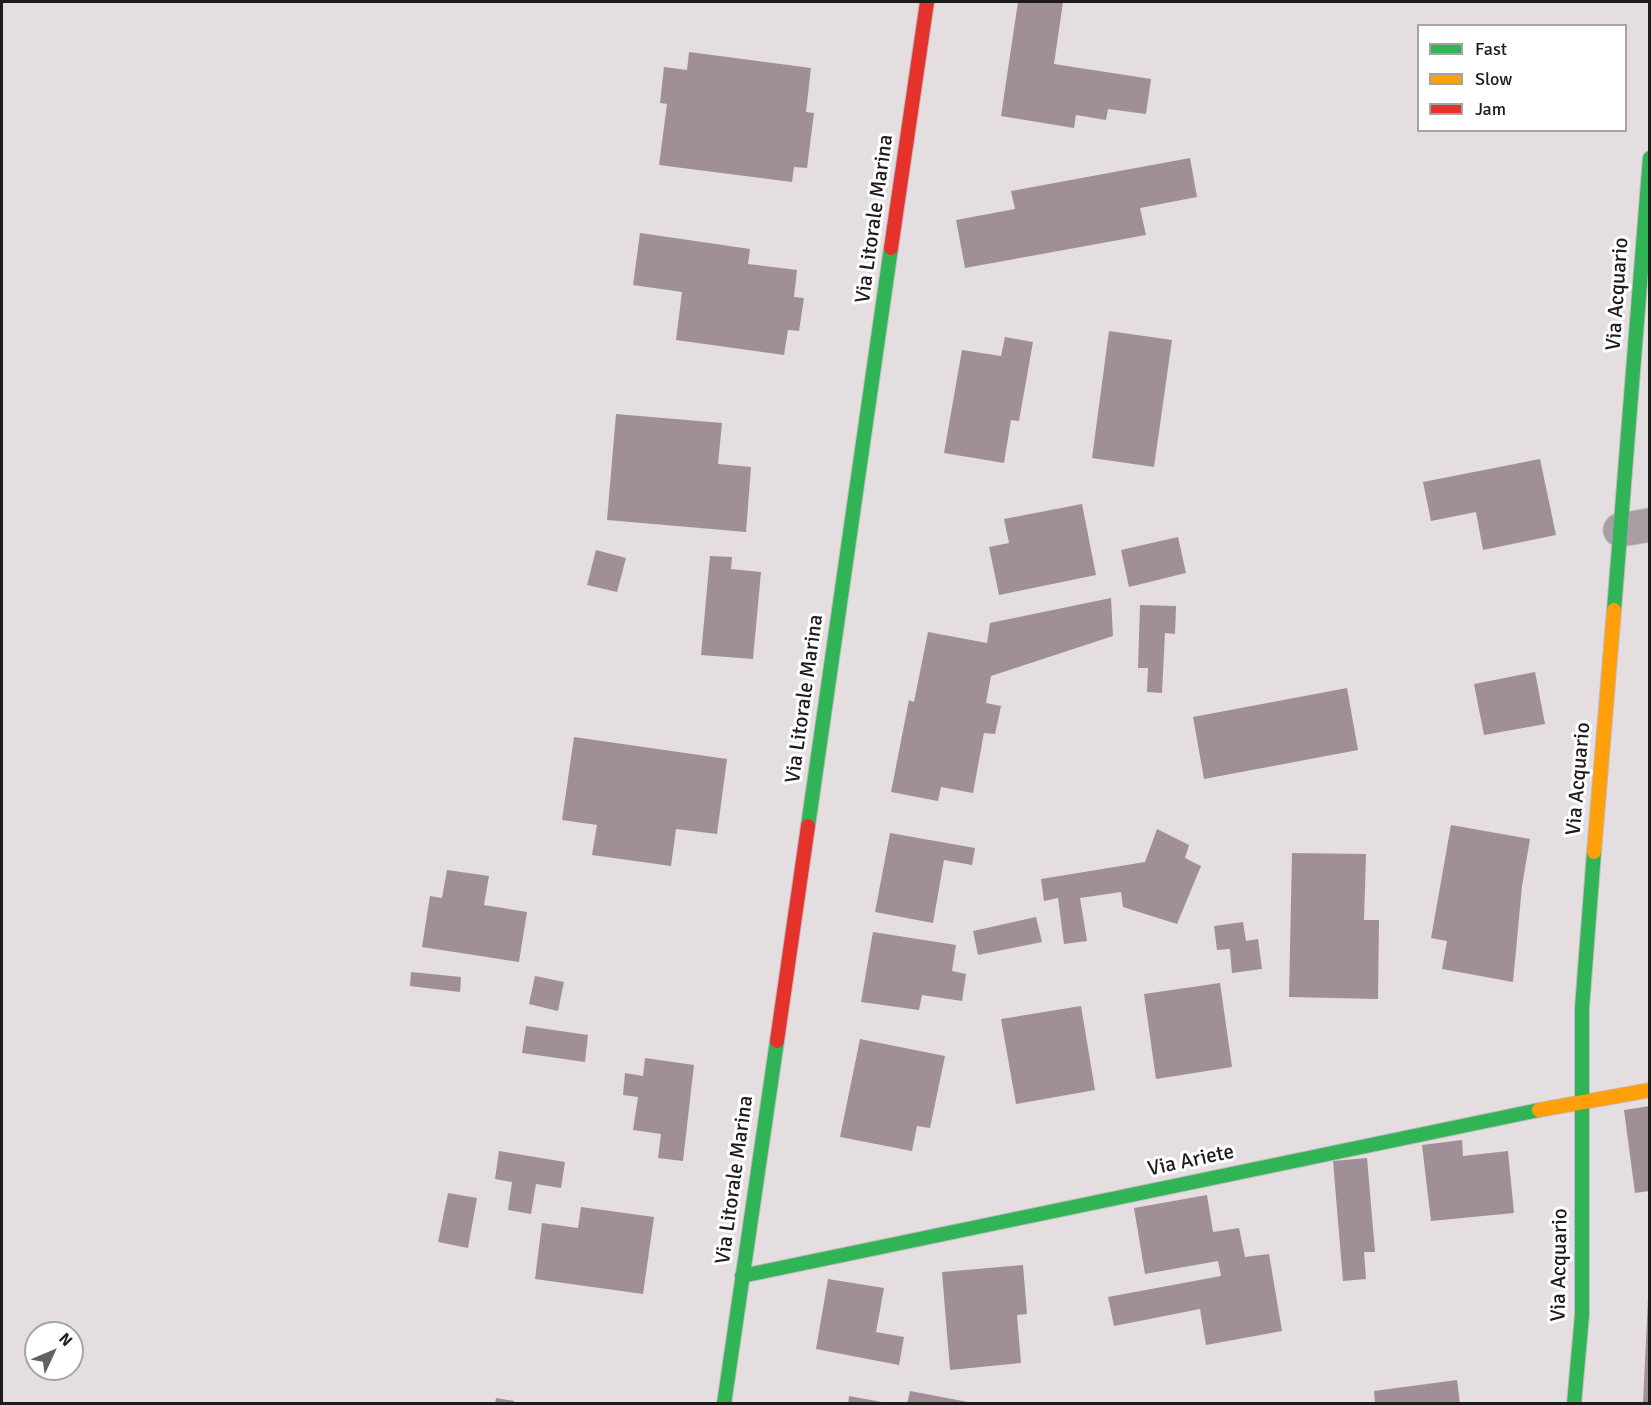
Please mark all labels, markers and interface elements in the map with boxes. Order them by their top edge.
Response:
legend [1417,24,1627,132]
text: Fast [1475,38,1507,60]
text: Slow [1475,68,1512,90]
text: Jam [1475,98,1506,120]
street label: Via Litorale Marina [851,133,899,305]
street label: Via Acquario [1601,236,1635,352]
street label: Via Litorale Marina [781,613,829,785]
street label: Via Acquario [1562,721,1596,837]
street label: Via Litorale Marina [711,1094,759,1266]
street label: Via Ariete [1145,1140,1237,1182]
street label: Via Acquario [1546,1208,1574,1322]
north arrow [24,1321,84,1381]
text: N [54,1329,77,1351]

